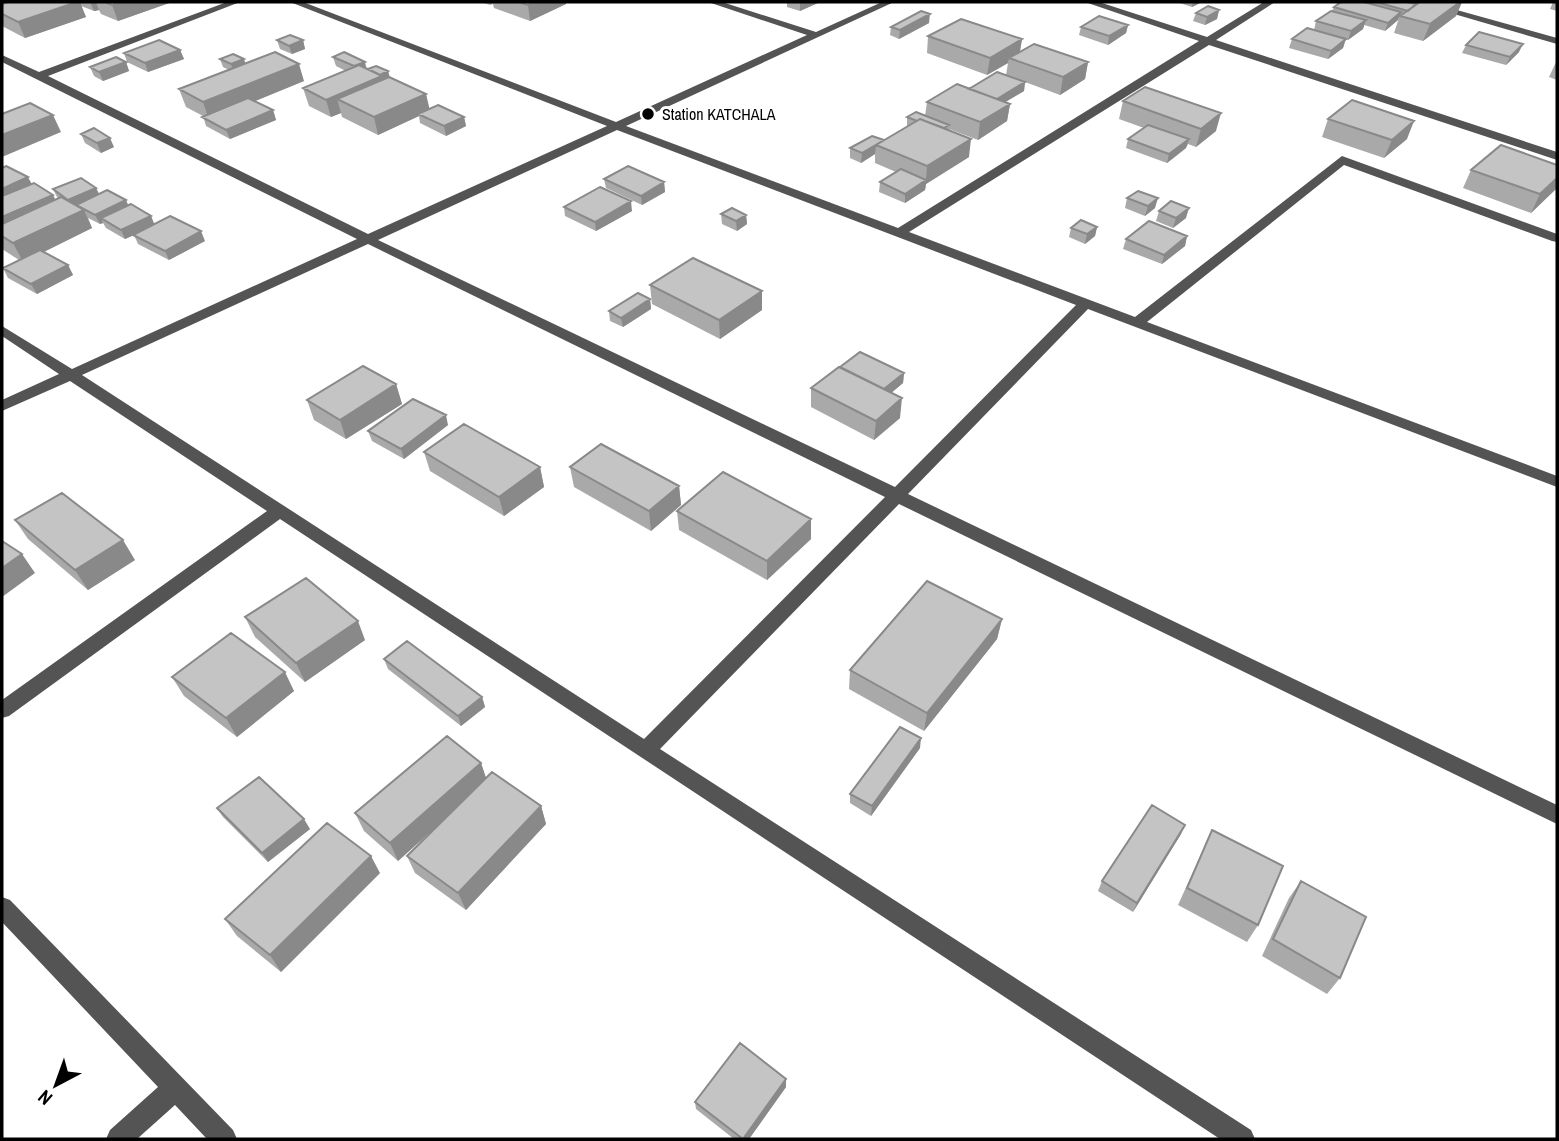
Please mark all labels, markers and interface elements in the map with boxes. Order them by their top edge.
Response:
place label: Station KATCHALA [662,103,776,125]
marker: Station KATCHALA [640,106,656,122]
north arrow [21,1050,91,1120]
text: N [32,1084,58,1111]

